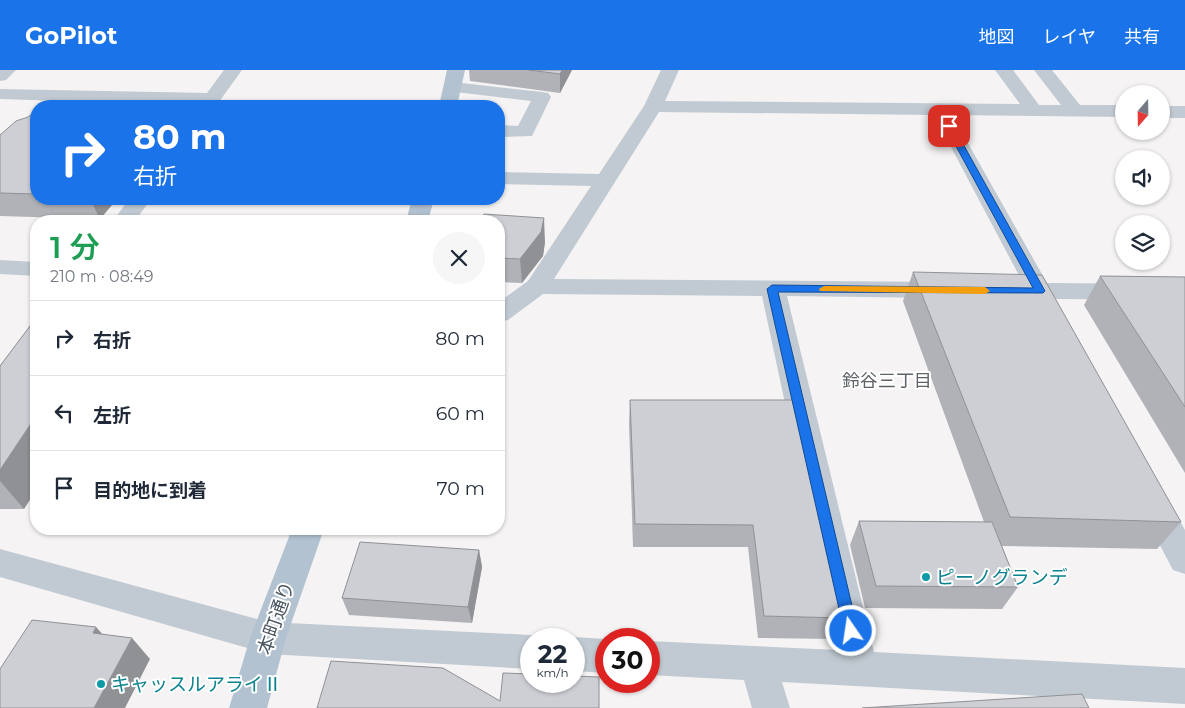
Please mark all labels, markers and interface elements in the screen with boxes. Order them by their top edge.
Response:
text: GoPilot [25,21,117,50]
text: 地図 [979,26,1015,48]
text: レイヤ [1043,26,1096,48]
text: 共有 [1124,26,1160,48]
north arrow [1115,85,1170,140]
map controls [1115,85,1170,270]
pin [928,105,970,147]
icon: arrive [935,112,963,140]
text: 80 m [133,115,227,158]
icon: right [50,120,115,185]
button: sound [1115,150,1170,205]
text: 右折 [133,163,177,190]
button: layers [1115,215,1170,270]
text: 1 分 [50,229,100,266]
button: close [433,232,485,284]
text: 210 m · 08:49 [50,267,153,286]
icon: right [50,324,78,352]
text: 80 m [435,327,485,350]
text: 右折 [93,329,131,352]
district label: 鈴谷三丁目 [842,370,932,392]
icon: left [50,399,78,427]
text: 60 m [436,402,485,425]
text: 左折 [93,404,131,427]
icon: arrive [50,474,78,502]
text: 70 m [436,477,485,500]
text: 目的地に到着 [93,479,207,502]
place label: ピーノグランデ [936,566,1068,589]
marker: ピーノグランデ [920,571,932,583]
street label: 本町通り [253,578,299,658]
position arrow [824,604,876,656]
speed limit sign: 30 [595,628,660,693]
text: 22 [538,639,567,669]
text: km/h [536,665,569,680]
place label: キャッスルアライⅡ [111,673,282,696]
marker: キャッスルアライⅡ [95,678,107,690]

